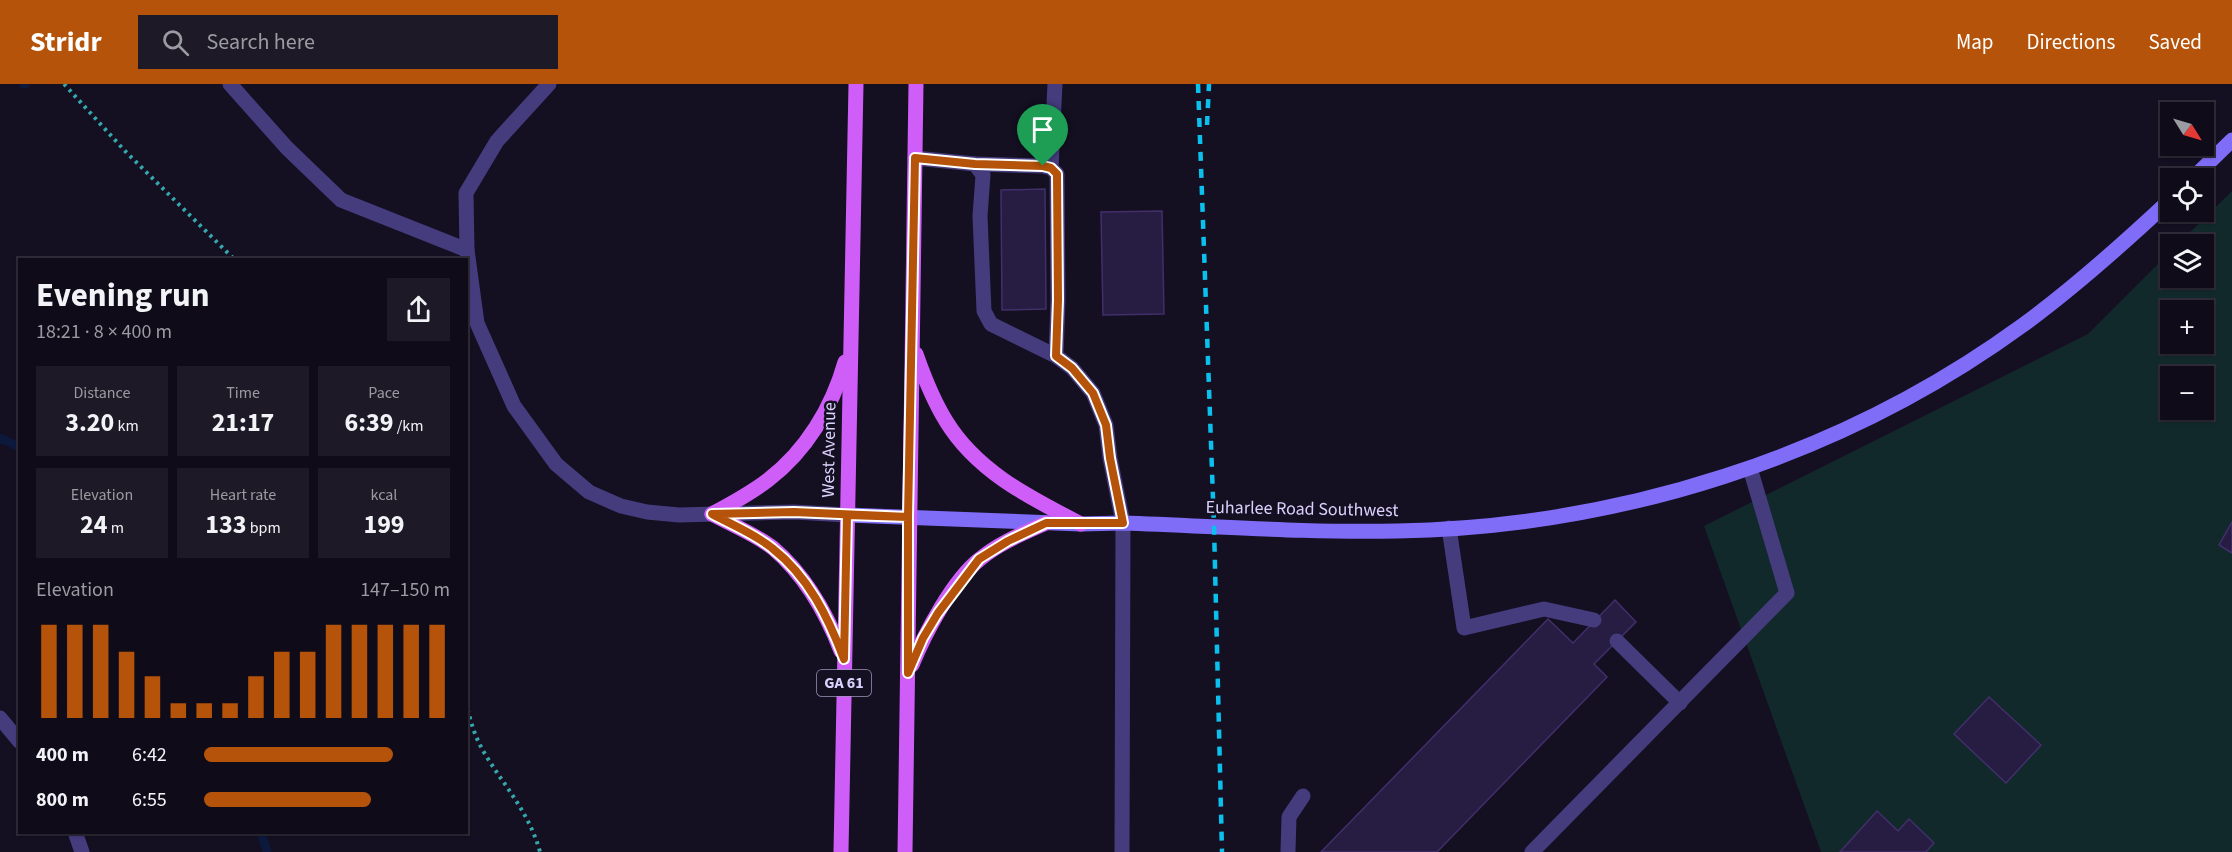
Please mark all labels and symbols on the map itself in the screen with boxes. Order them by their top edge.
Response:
north arrow [2160,102,2214,156]
pin [1017,104,1068,166]
street label: West Avenue [816,402,842,498]
street label: Euharlee Road Southwest [1205,495,1399,523]
road number: GA 61 [817,670,871,696]

